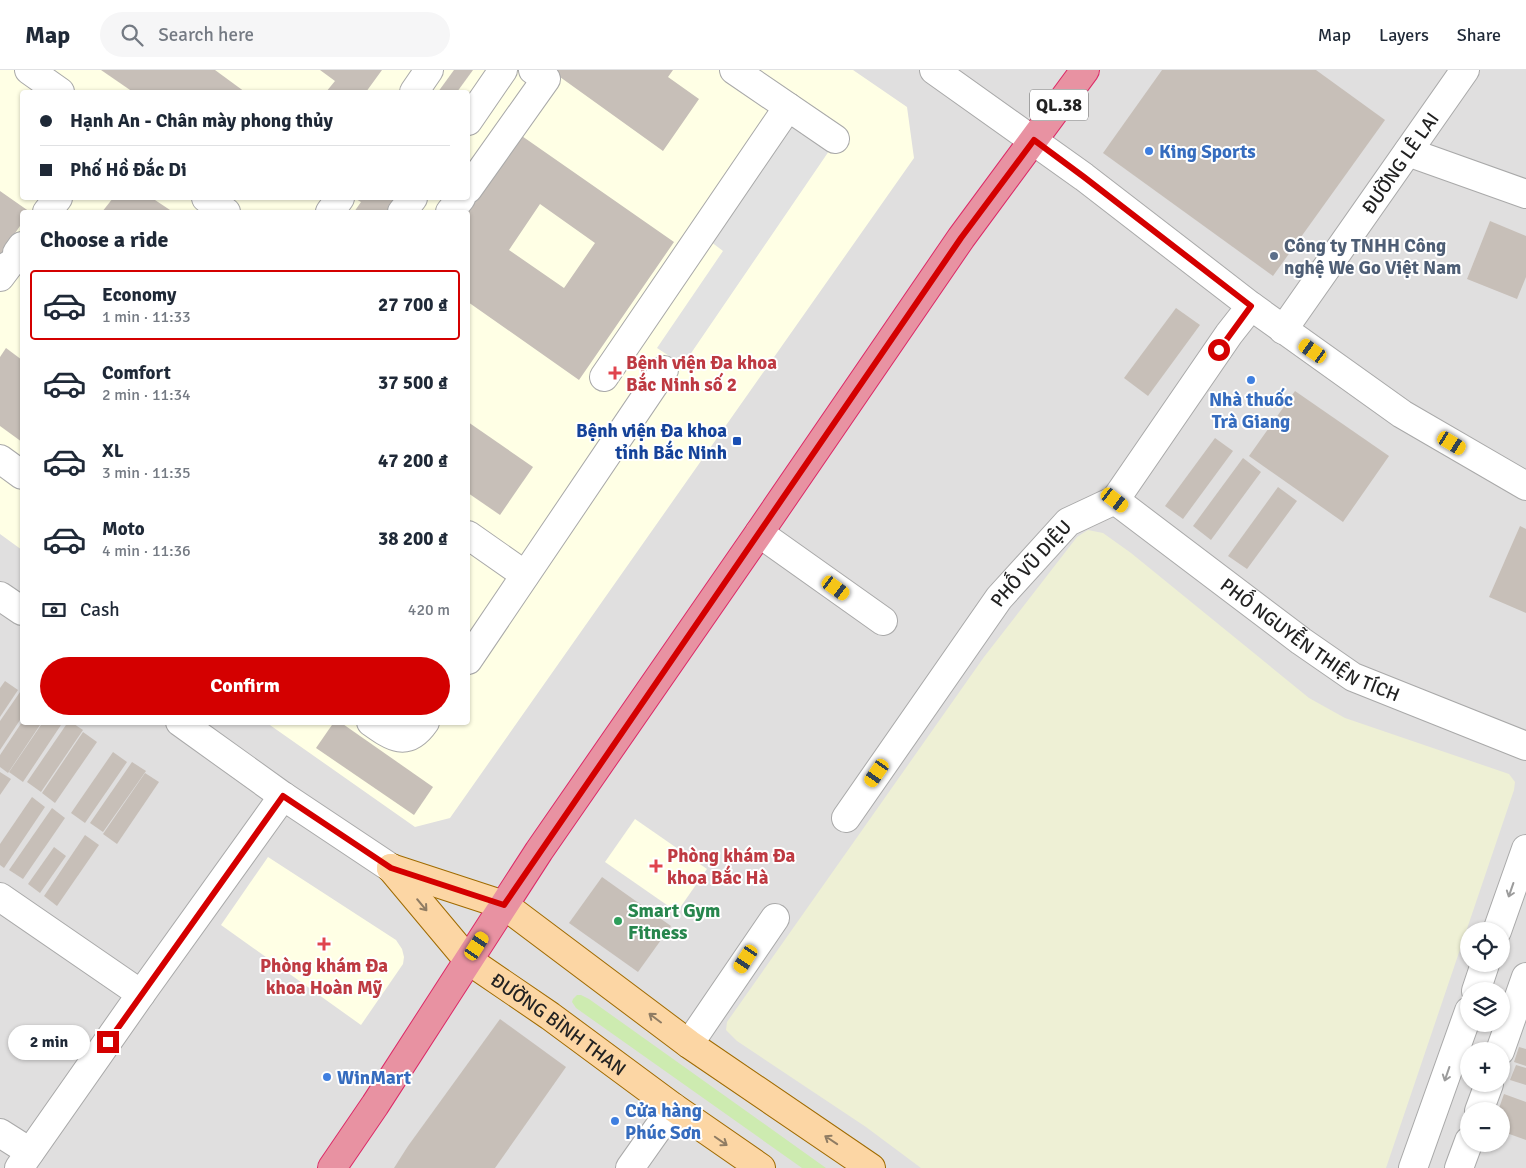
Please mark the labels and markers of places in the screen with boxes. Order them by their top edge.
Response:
place label: King Sports [1159,140,1256,164]
marker: King Sports [1143,145,1155,157]
place label: Công ty TNHH Công nghệ We Go Việt Nam [1284,234,1461,280]
marker: Công ty TNHH Công nghệ We Go Việt Nam [1268,250,1280,262]
place label: Bệnh viện Đa khoa Bắc Ninh số 2 [626,351,777,397]
marker: Bệnh viện Đa khoa Bắc Ninh số 2 [608,366,622,380]
marker: Nhà thuốc Trà Giang [1245,374,1257,386]
place label: Nhà thuốc Trà Giang [1209,387,1293,434]
place label: Bệnh viện Đa khoa tỉnh Bắc Ninh [576,419,727,465]
marker: Bệnh viện Đa khoa tỉnh Bắc Ninh [731,435,743,447]
place label: Phòng khám Đa khoa Bắc Hà [667,844,795,890]
marker: Phòng khám Đa khoa Bắc Hà [649,859,663,873]
place label: Smart Gym Fitness [628,899,720,945]
marker: Smart Gym Fitness [612,915,624,927]
marker: Phòng khám Đa khoa Hoàn Mỹ [317,937,331,951]
place label: Phòng khám Đa khoa Hoàn Mỹ [260,954,388,1000]
place label: WinMart [337,1066,411,1090]
marker: WinMart [321,1071,333,1083]
place label: Cửa hàng Phúc Sơn [625,1099,702,1145]
marker: Cửa hàng Phúc Sơn [609,1115,621,1127]

